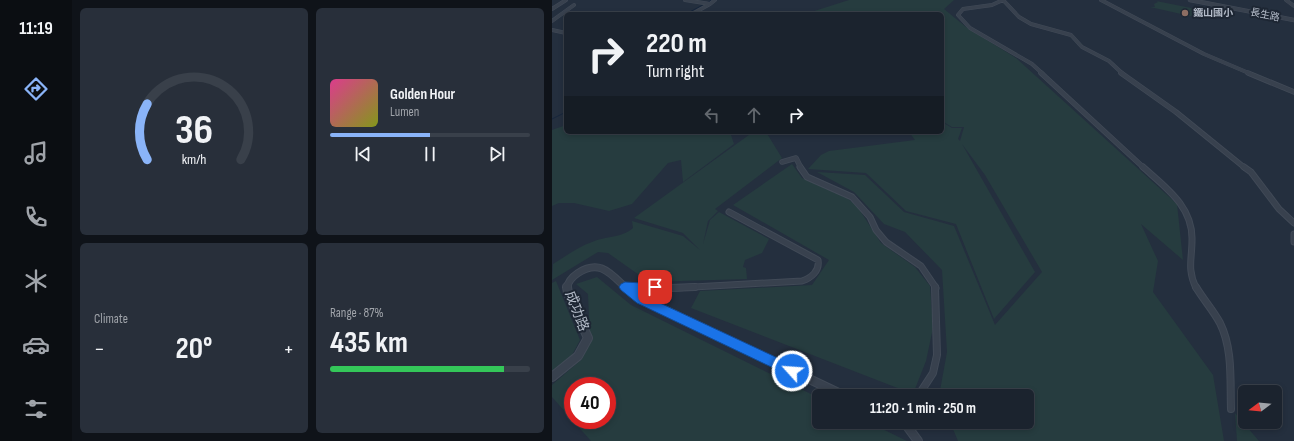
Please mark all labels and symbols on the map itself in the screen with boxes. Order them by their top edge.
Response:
street label: 長生路 [1249,6,1281,24]
place label: 鐵山國小 [1193,7,1234,19]
marker: 鐵山國小 [1180,8,1190,18]
pin [638,270,672,304]
street label: 成功路 [562,288,592,334]
position arrow [771,350,813,392]
speed limit sign: 40 [564,377,616,429]
north arrow [1238,385,1282,429]

